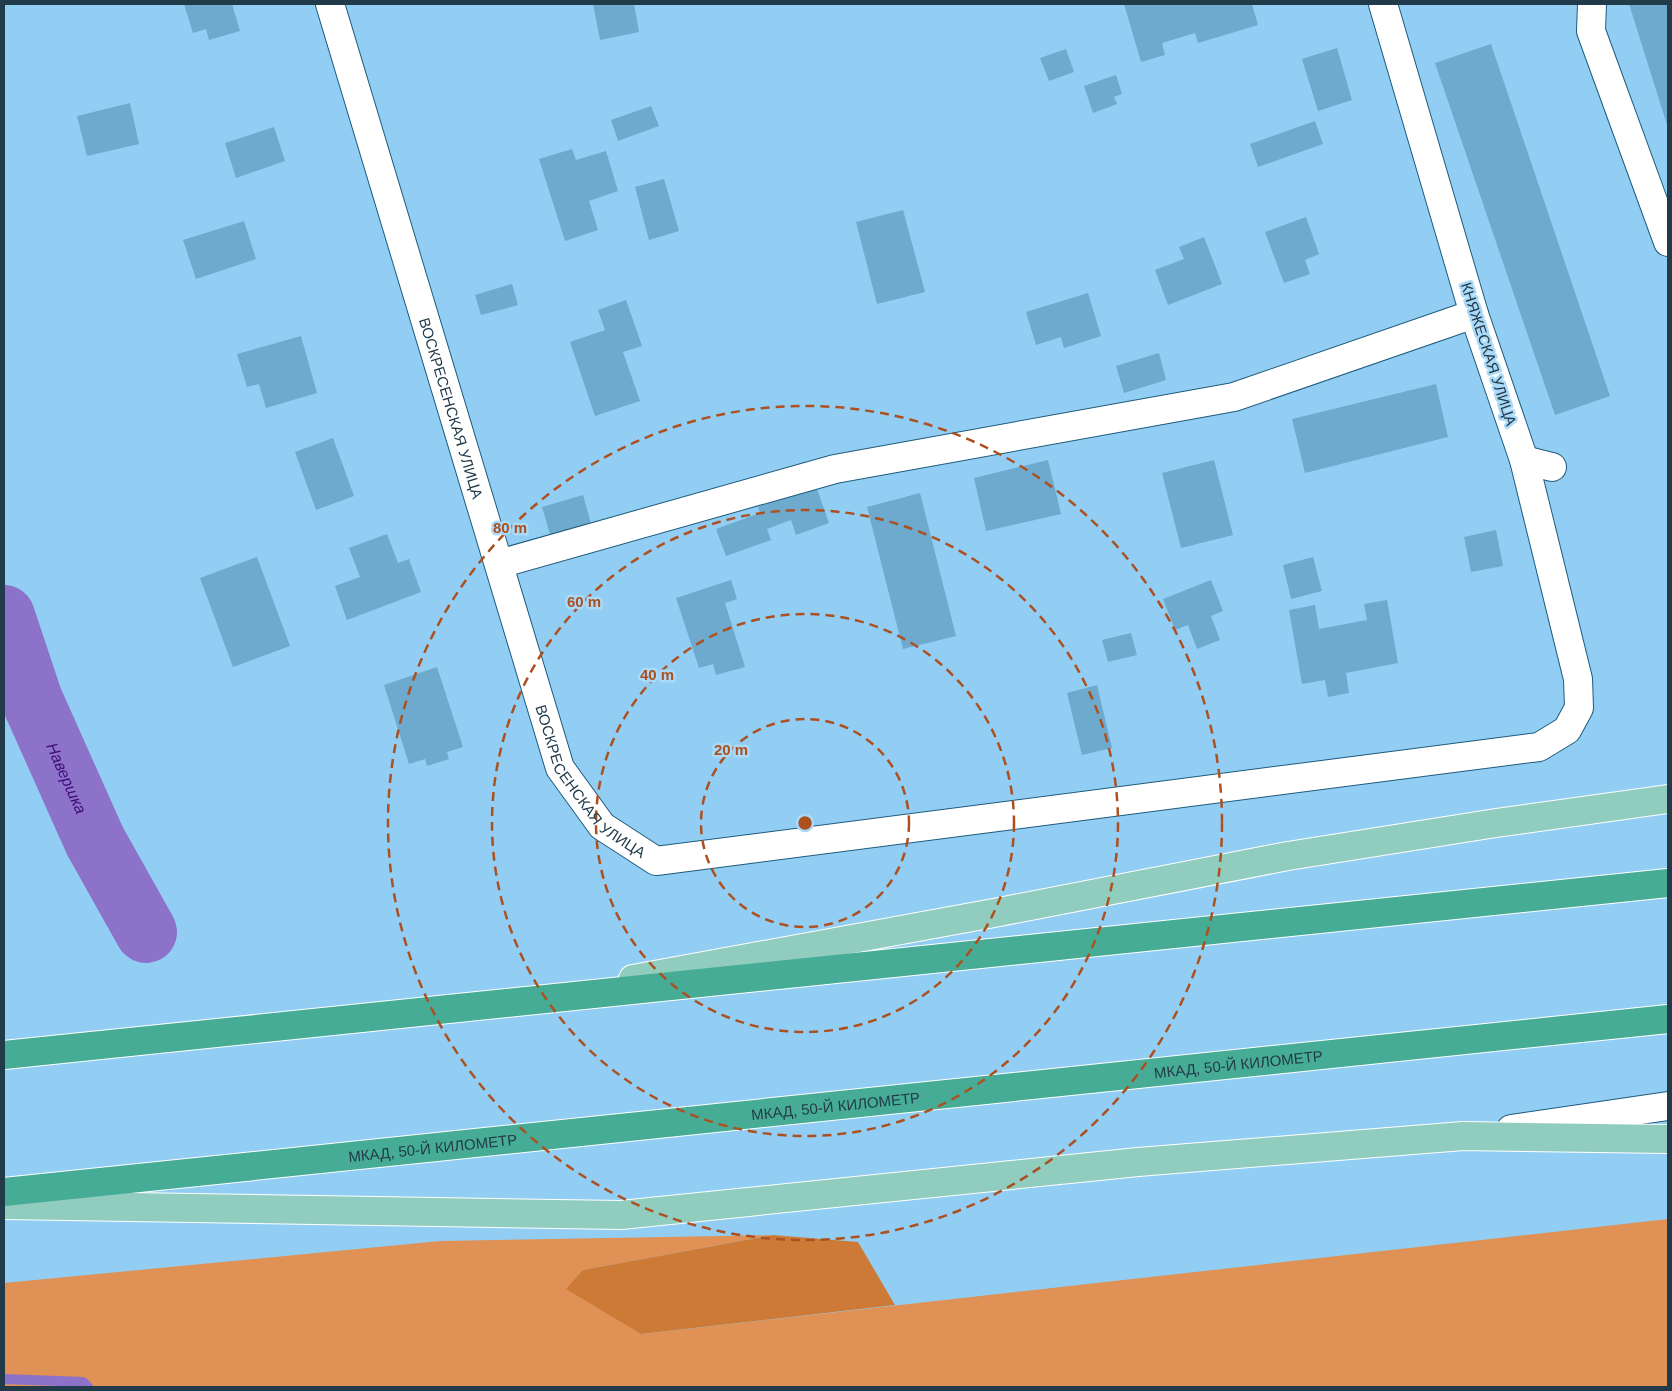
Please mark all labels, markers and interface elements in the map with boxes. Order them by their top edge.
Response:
street label: КНЯЖЕСКАЯ УЛИЦА [1458,280,1520,428]
street label: ВОСКРЕСЕНСКАЯ УЛИЦА [416,316,487,501]
text: 80 m [493,519,527,536]
text: 60 m [567,593,601,610]
text: 40 m [640,666,674,683]
street label: ВОСКРЕСЕНСКАЯ УЛИЦА [533,703,649,861]
water label: Навершка [44,740,90,816]
text: 20 m [714,741,748,758]
centre of rings [796,814,814,832]
street label: МКАД, 50-Й КИЛОМЕТР [1153,1046,1324,1081]
street label: МКАД, 50-Й КИЛОМЕТР [750,1088,921,1123]
street label: МКАД, 50-Й КИЛОМЕТР [347,1130,518,1165]

